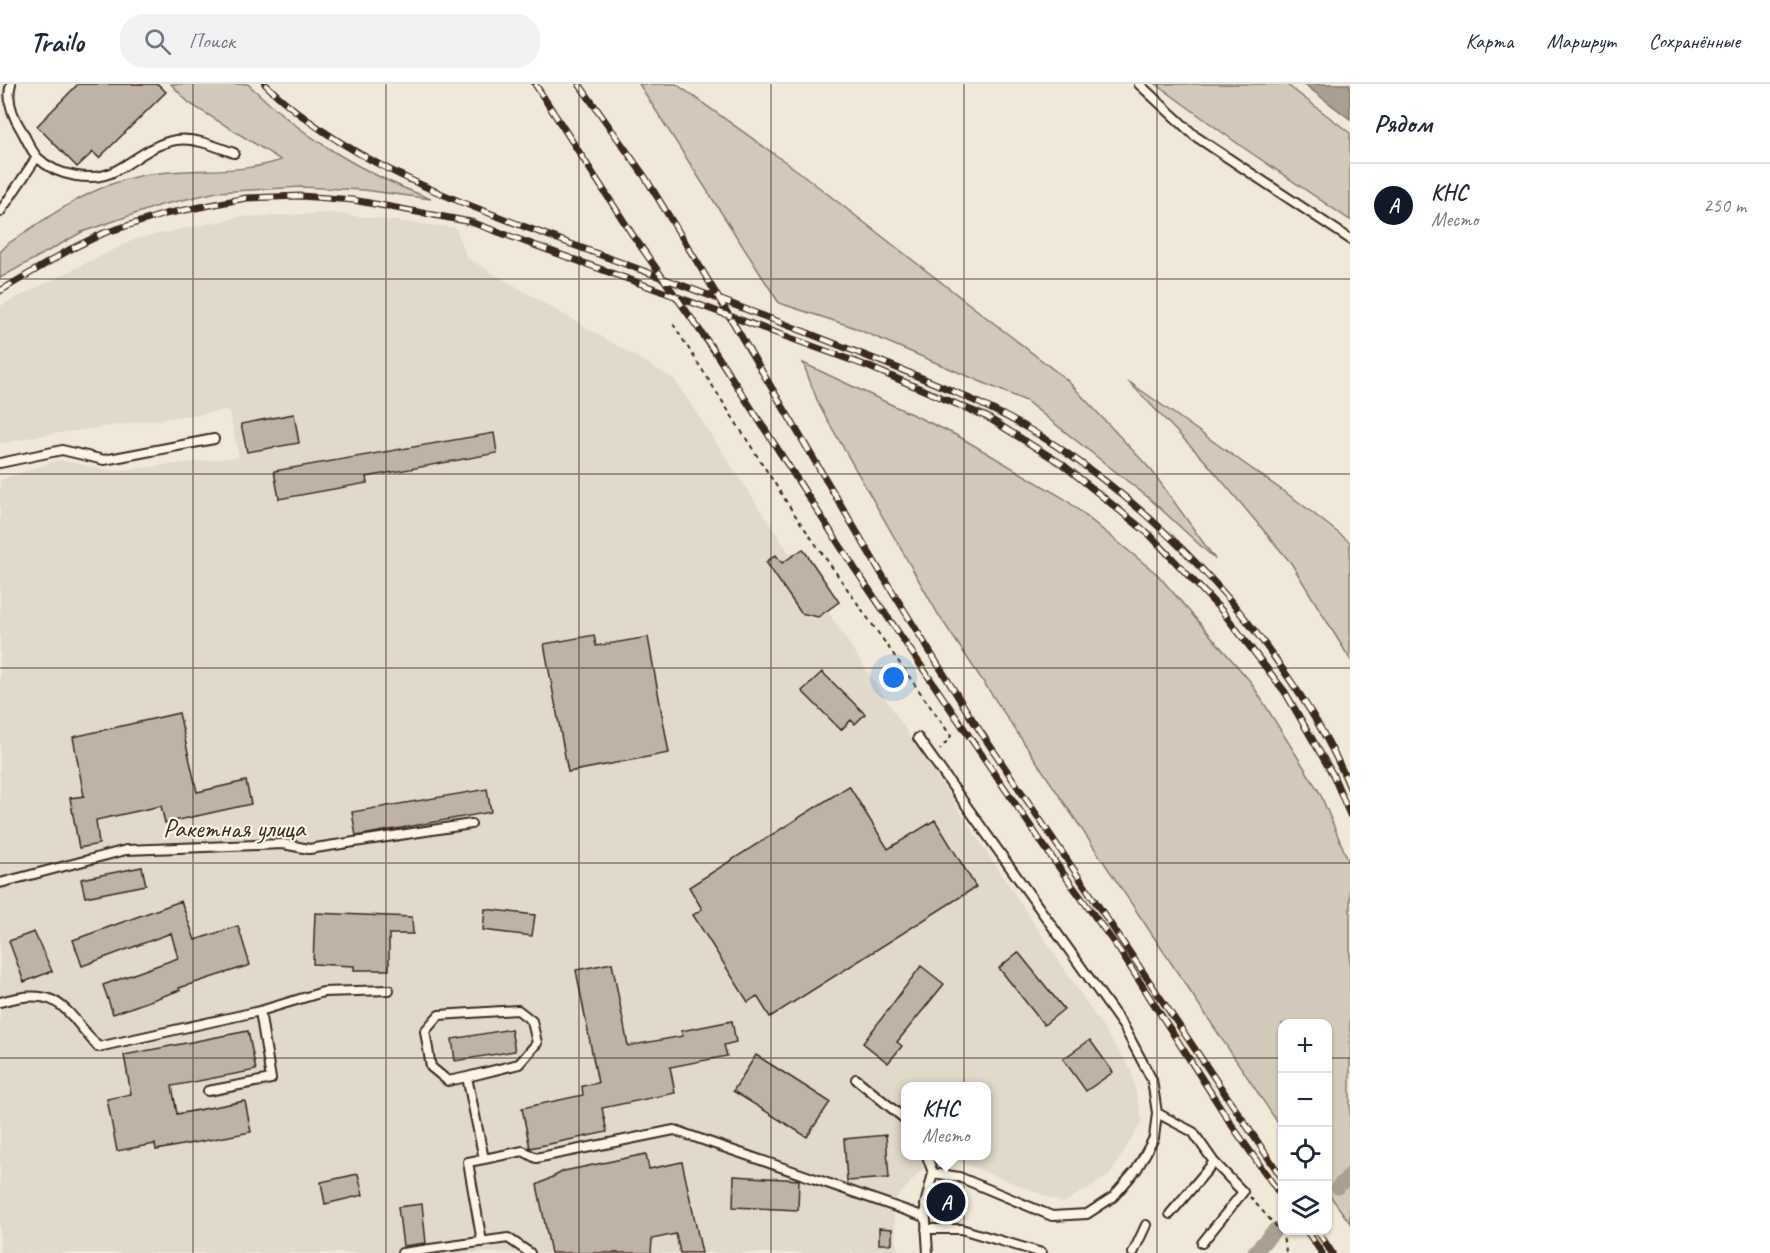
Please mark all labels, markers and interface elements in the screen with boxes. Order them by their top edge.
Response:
search box [120,14,540,68]
text: Trailo [30,24,84,59]
icon: search [141,25,174,58]
text: Поиск [189,27,235,55]
text: Карта [1465,28,1514,54]
text: Маршрут [1547,28,1616,54]
text: Сохранённые [1649,28,1740,54]
text: Рядом [1374,107,1432,140]
text: КНС [1431,179,1468,207]
text: A [1388,193,1399,218]
text: 250 m [1703,193,1746,218]
text: Место [1431,207,1478,232]
your location [879,663,908,692]
street label: Ракетная улица [163,812,307,845]
map controls [1278,1019,1332,1235]
button: + [1278,1019,1332,1073]
button: − [1278,1073,1332,1127]
popup [901,1082,991,1160]
text: КНС [922,1095,959,1123]
text: Место [922,1123,970,1148]
button: locate [1278,1127,1332,1181]
pin: A [926,1180,966,1224]
button: layers [1278,1181,1332,1235]

